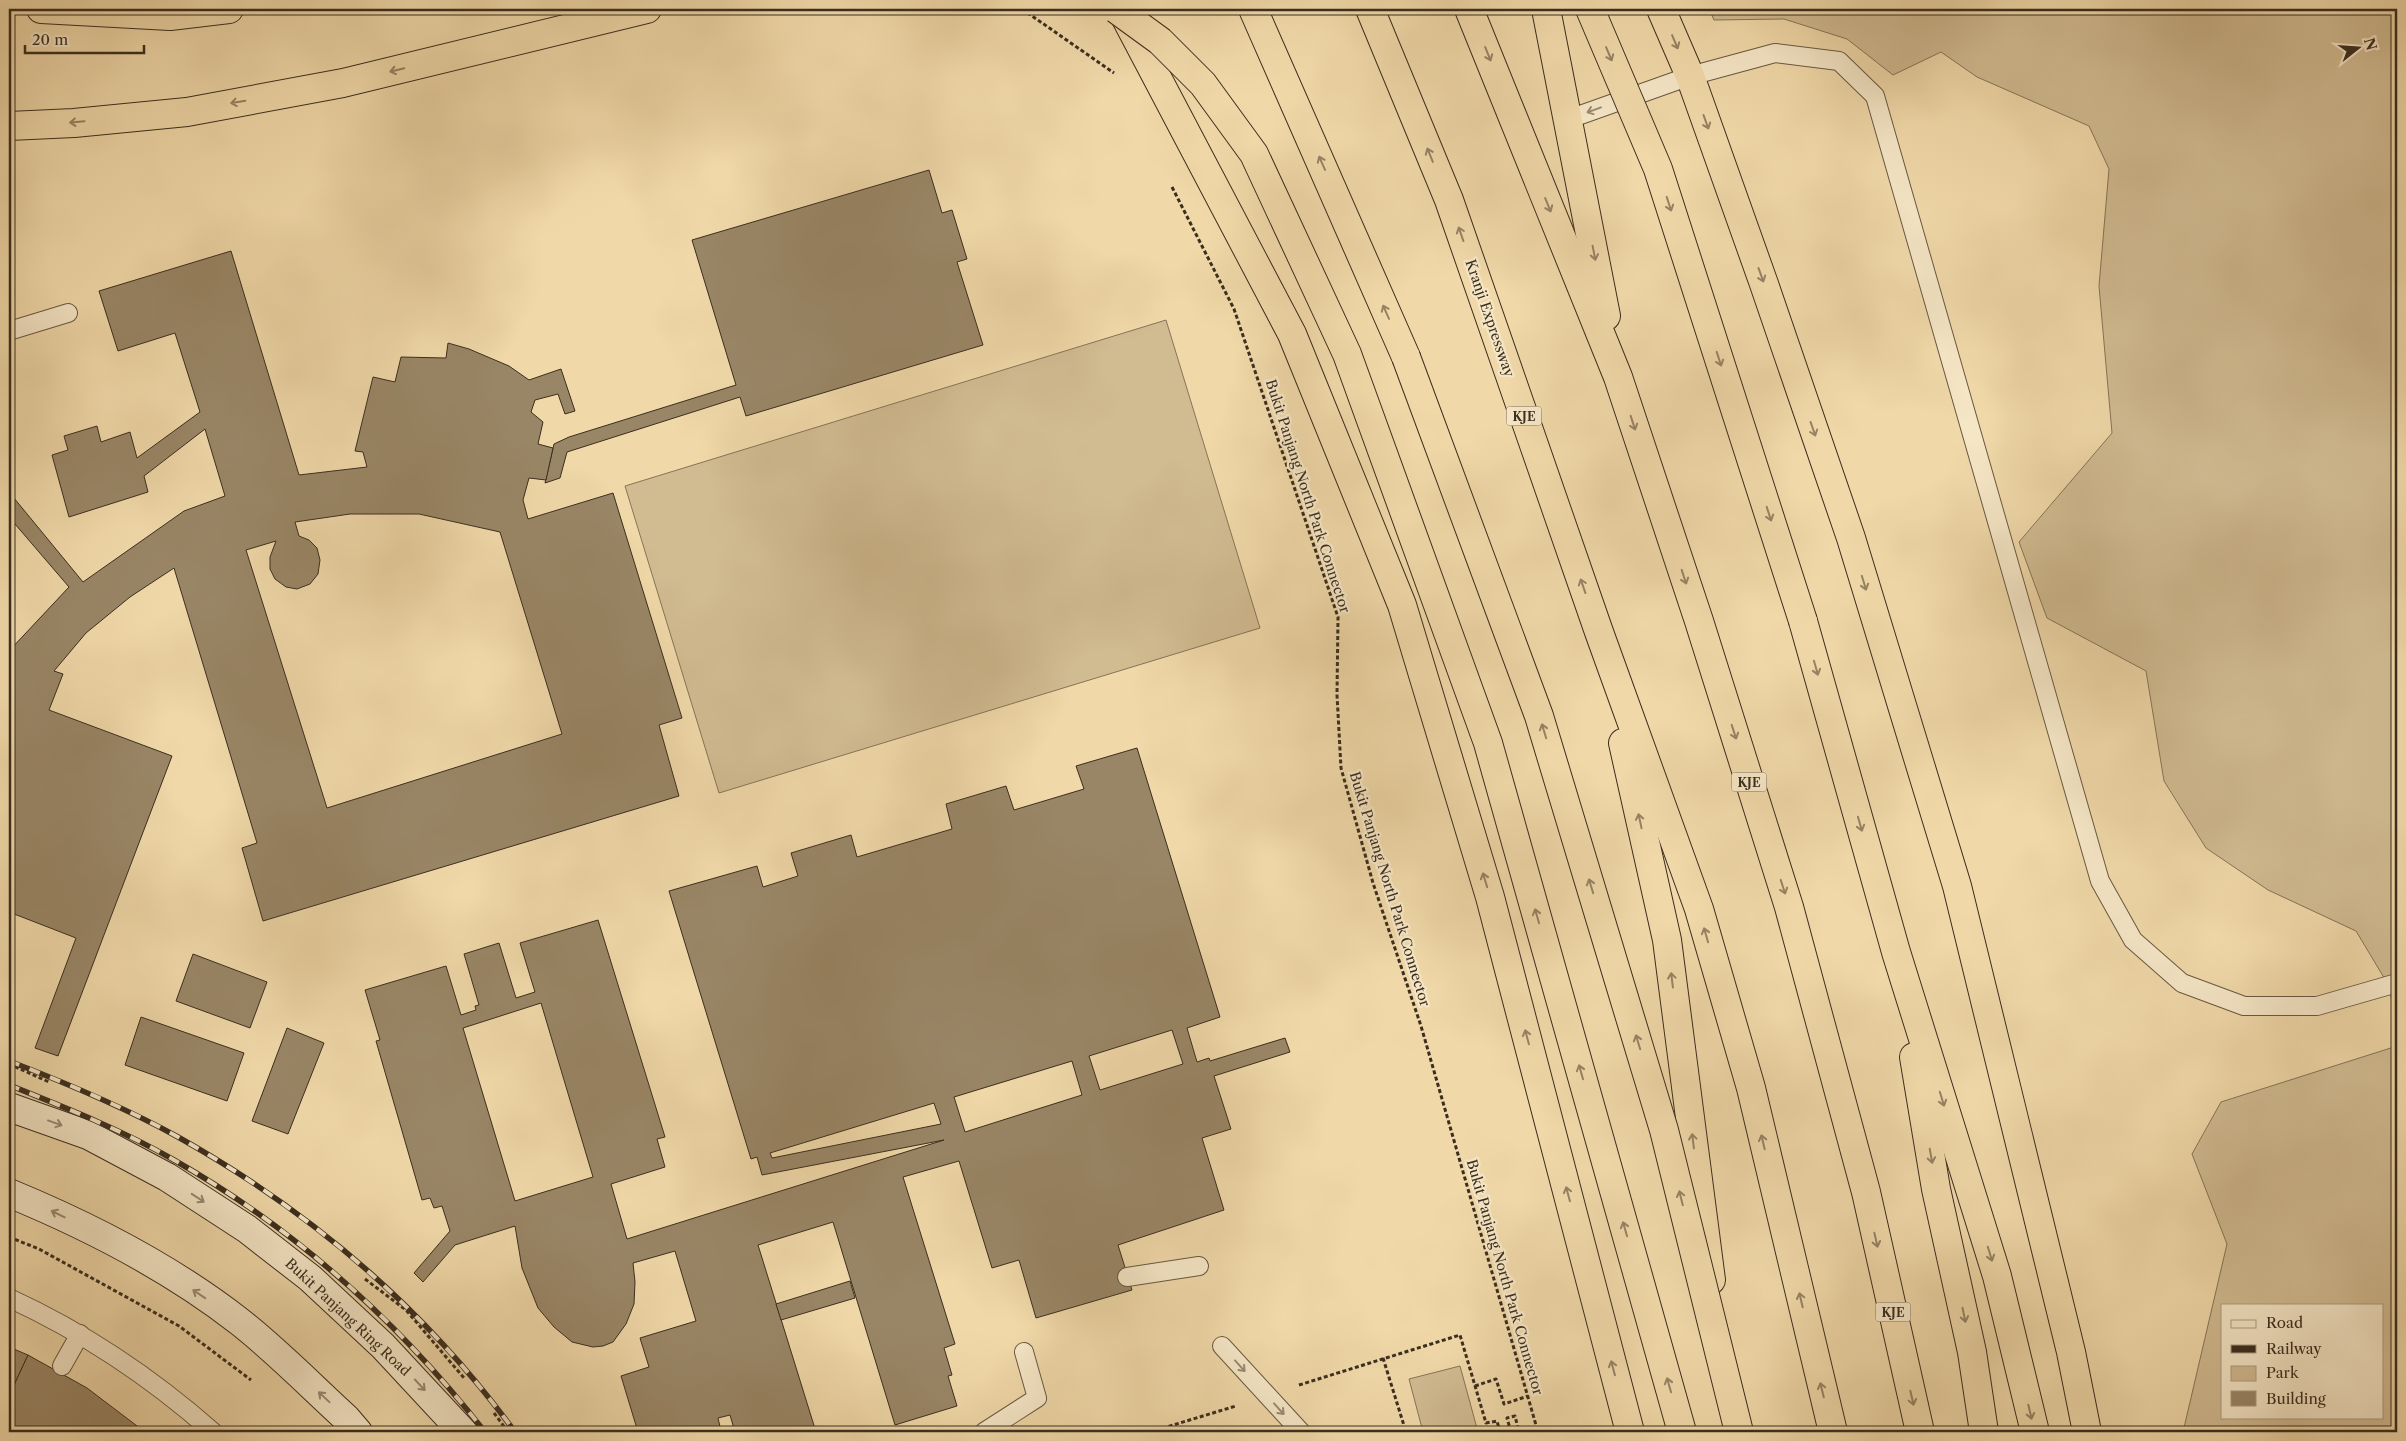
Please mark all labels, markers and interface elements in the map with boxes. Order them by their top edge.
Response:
scale bar [25,22,144,54]
north arrow [2334,22,2384,72]
text: 20 m [32,30,68,49]
one-way arrow [1671,34,1681,49]
text: N [2360,36,2381,53]
one-way arrow [1483,46,1493,61]
one-way arrow [1605,46,1615,61]
one-way arrow [390,66,406,75]
one-way arrow [230,98,246,108]
one-way arrow [1587,106,1602,115]
one-way arrow [1702,114,1711,129]
one-way arrow [69,117,85,127]
one-way arrow [1425,148,1435,163]
one-way arrow [1316,156,1326,171]
one-way arrow [1665,196,1675,212]
one-way arrow [1544,197,1554,212]
one-way arrow [1455,226,1465,242]
one-way arrow [1590,245,1599,261]
street label: Kranji Expressway [1461,257,1519,379]
one-way arrow [1757,267,1766,282]
one-way arrow [1381,305,1391,320]
one-way arrow [1715,351,1724,366]
street label: Bukit Panjang North Park Connector [1262,377,1354,615]
road number: KJE [1506,406,1542,426]
one-way arrow [1629,415,1638,430]
one-way arrow [1809,420,1819,436]
one-way arrow [1764,506,1774,522]
one-way arrow [1680,569,1689,585]
one-way arrow [1860,574,1870,590]
one-way arrow [1578,579,1587,594]
one-way arrow [1812,659,1822,675]
one-way arrow [1538,723,1548,739]
one-way arrow [1729,724,1739,740]
street label: Bukit Panjang North Park Connector [1346,770,1434,1009]
road number: KJE [1732,772,1766,792]
one-way arrow [1635,813,1645,829]
one-way arrow [1856,816,1866,832]
one-way arrow [1479,872,1489,888]
one-way arrow [1585,878,1595,894]
one-way arrow [1778,879,1788,895]
one-way arrow [1532,908,1541,924]
one-way arrow [1701,927,1711,943]
one-way arrow [1667,972,1677,988]
one-way arrow [1521,1029,1531,1045]
one-way arrow [1632,1034,1642,1050]
one-way arrow [1576,1065,1585,1081]
one-way arrow [1938,1091,1947,1106]
one-way arrow [46,1119,62,1128]
one-way arrow [1688,1133,1698,1149]
one-way arrow [1758,1135,1767,1151]
one-way arrow [1926,1147,1936,1163]
street label: Bukit Panjang North Park Connector [1463,1157,1547,1397]
one-way arrow [1562,1186,1572,1202]
one-way arrow [1676,1191,1685,1207]
one-way arrow [191,1193,205,1203]
one-way arrow [50,1209,65,1219]
one-way arrow [1620,1221,1629,1237]
one-way arrow [1872,1231,1881,1247]
one-way arrow [1986,1246,1996,1262]
street label: Bukit Panjang Ring Road [282,1254,415,1380]
one-way arrow [192,1289,206,1299]
one-way arrow [1796,1293,1805,1309]
road number: KJE [1876,1302,1910,1321]
legend [2221,1304,2384,1418]
one-way arrow [1959,1306,1969,1322]
text: Road [2266,1313,2303,1332]
text: Railway [2266,1339,2322,1358]
one-way arrow [1234,1359,1246,1372]
one-way arrow [1608,1361,1618,1377]
text: Park [2266,1363,2300,1382]
one-way arrow [414,1378,426,1391]
one-way arrow [1663,1378,1673,1394]
one-way arrow [1817,1382,1826,1398]
text: Building [2266,1389,2326,1408]
one-way arrow [1908,1390,1917,1406]
one-way arrow [317,1392,330,1403]
one-way arrow [1273,1402,1285,1415]
one-way arrow [2026,1403,2035,1419]

